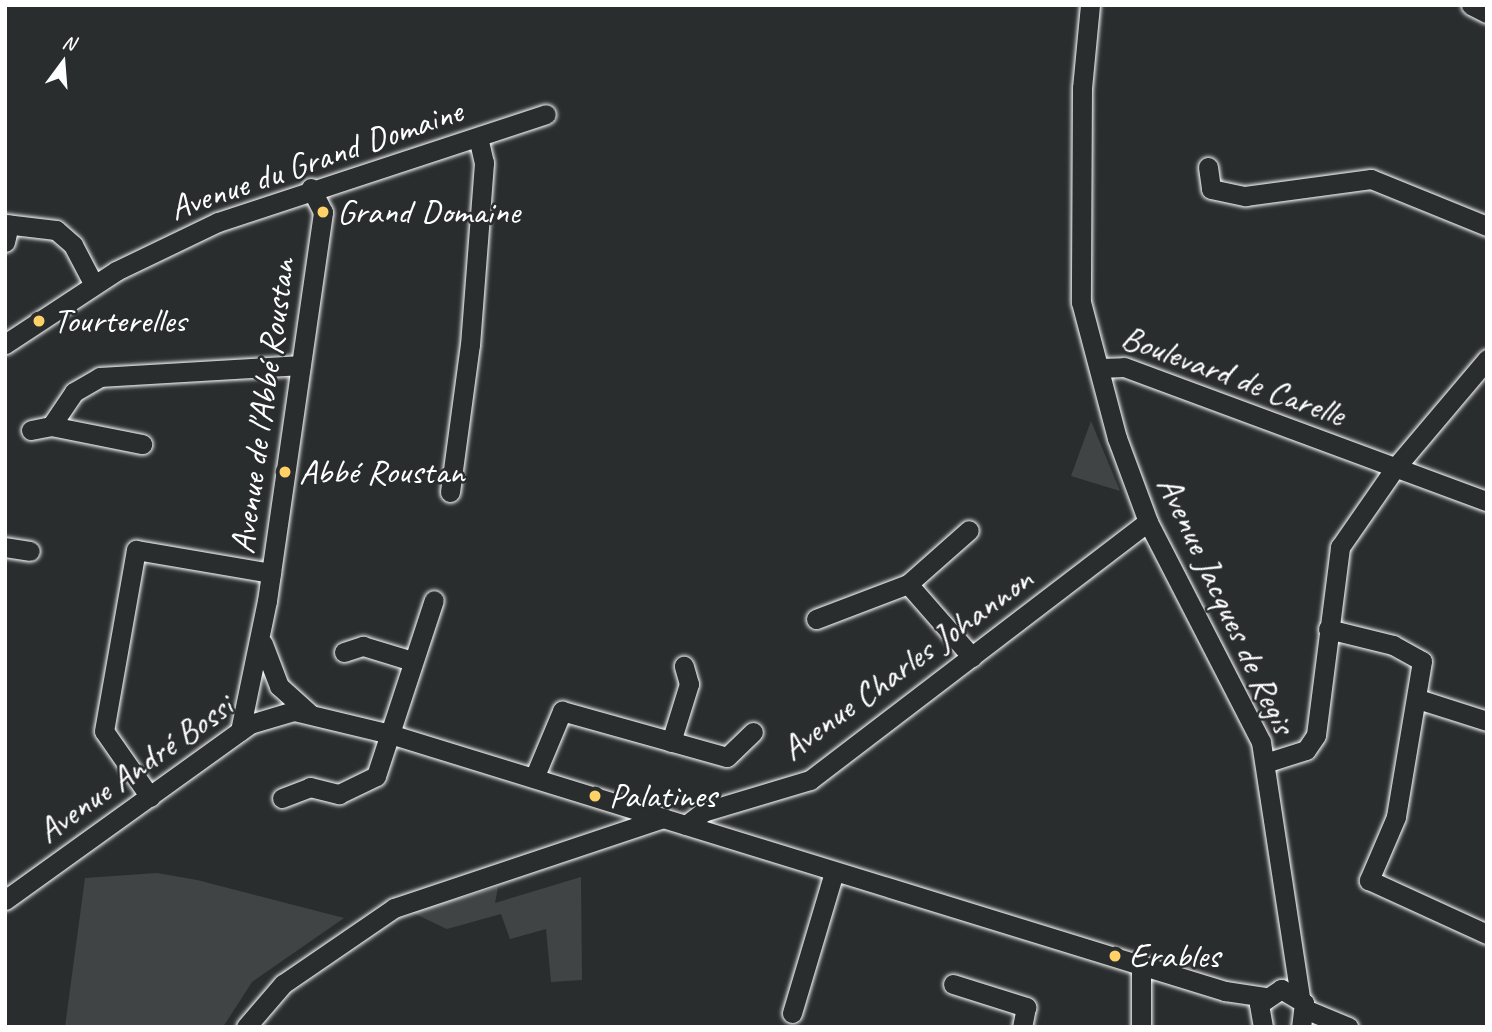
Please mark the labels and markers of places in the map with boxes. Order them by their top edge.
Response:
place label: Grand Domaine [337,191,520,233]
marker: Grand Domaine [315,204,331,220]
place label: Tourterelles [53,300,186,342]
marker: Tourterelles [31,313,47,329]
place label: Abbé Roustan [299,451,464,493]
marker: Abbé Roustan [277,464,293,480]
place label: Palatines [609,775,716,817]
marker: Palatines [587,788,603,804]
place label: Erables [1129,935,1220,977]
marker: Erables [1107,948,1123,964]

